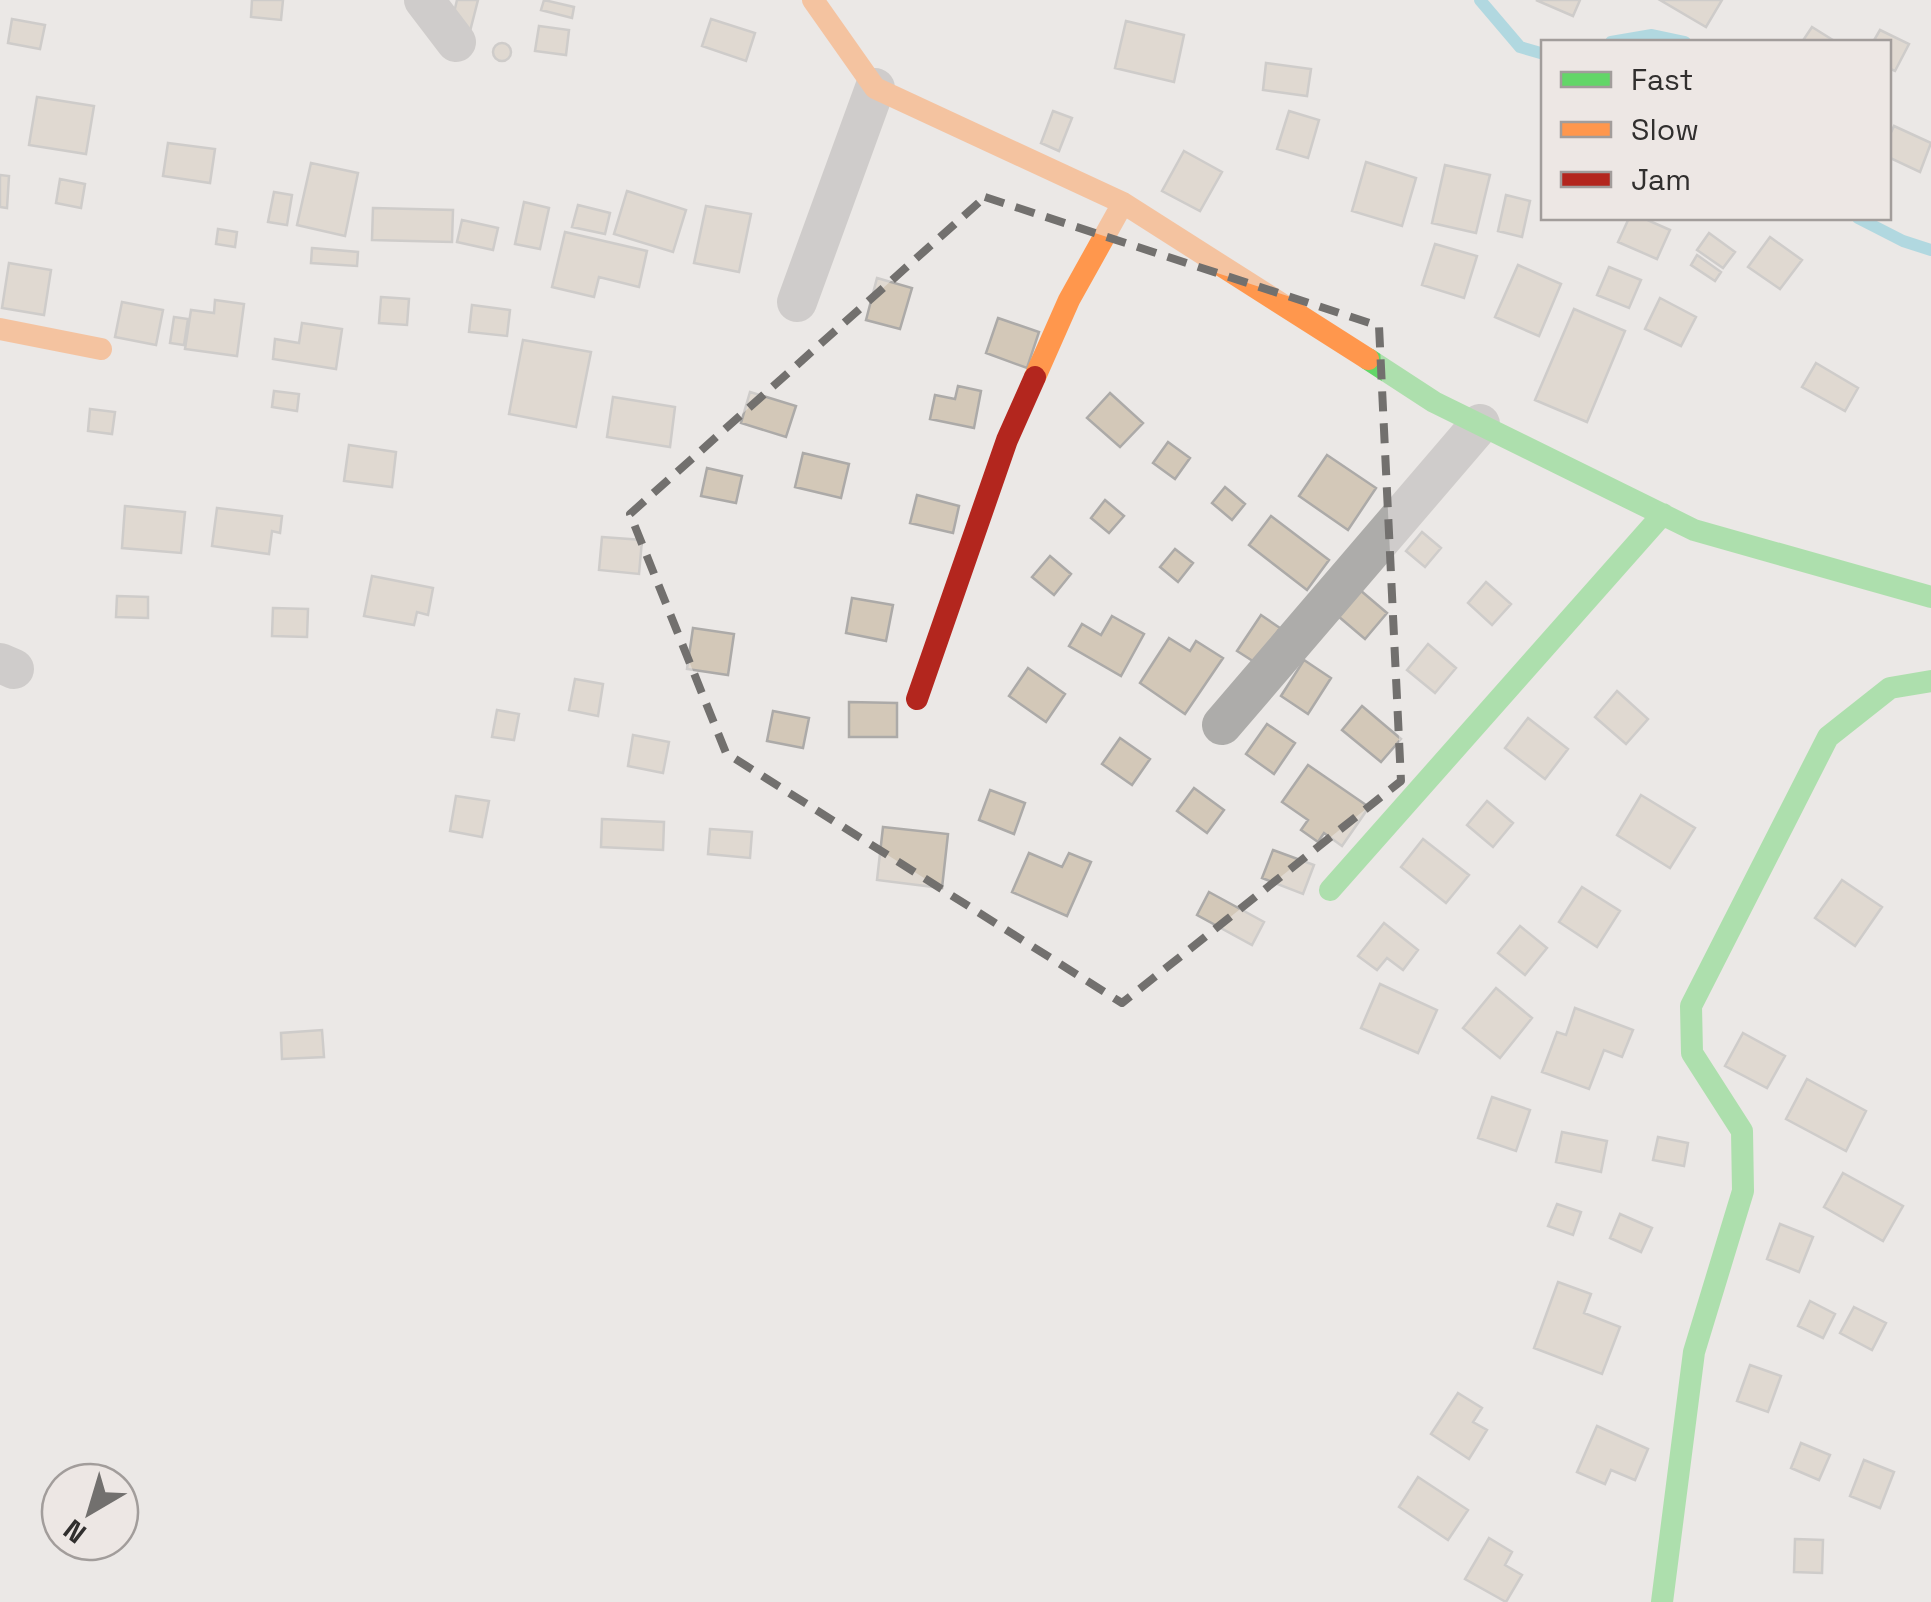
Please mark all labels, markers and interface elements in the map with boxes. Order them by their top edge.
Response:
legend [1541,40,1891,220]
text: Fast [1631,60,1693,99]
text: Slow [1631,110,1699,149]
text: Jam [1631,160,1691,199]
north arrow [40,1462,140,1562]
text: N [56,1512,93,1552]

